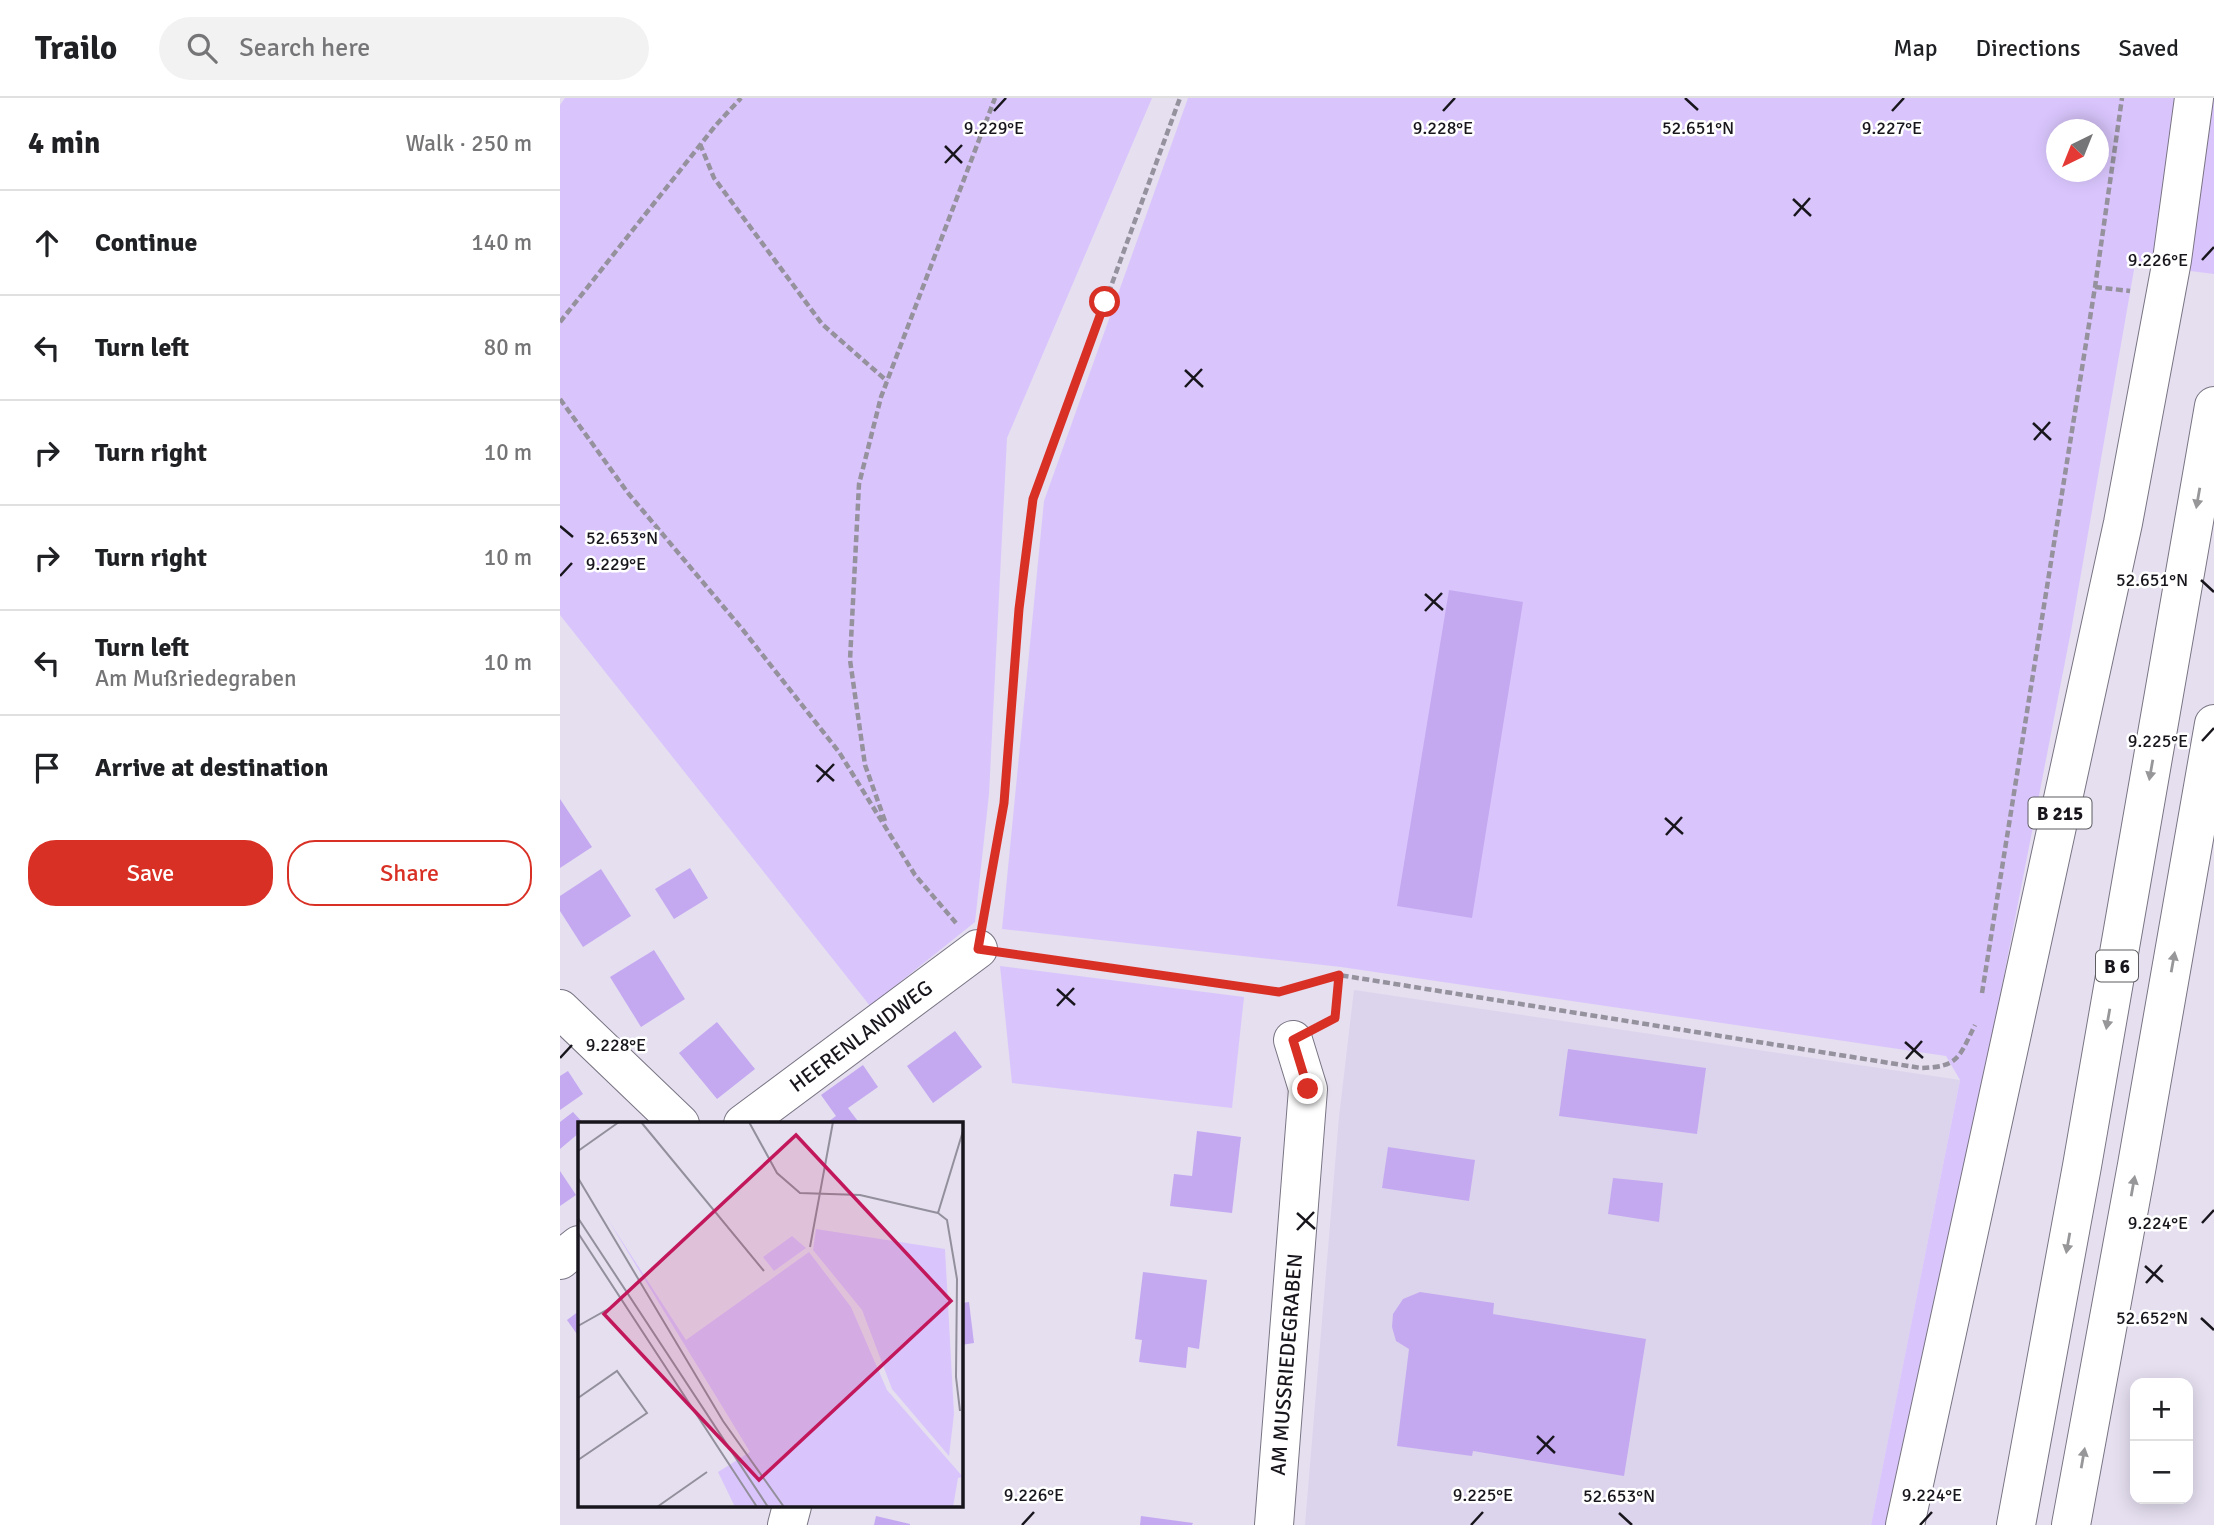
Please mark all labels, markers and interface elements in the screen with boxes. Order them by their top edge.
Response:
search box [159,17,649,80]
text: Trailo [35,28,117,69]
icon: search [183,29,221,67]
text: Search here [239,32,370,64]
text: Map [1893,33,1938,63]
text: Directions [1976,33,2081,63]
text: Saved [2119,33,2179,63]
text: 9.229°E [964,117,1024,139]
text: 9.228°E [1413,117,1473,139]
text: 52.651°N [1662,117,1734,139]
text: 9.227°E [1862,117,1922,139]
north arrow [2046,119,2109,182]
text: 4 min [28,125,100,162]
text: Walk · 250 m [406,129,532,158]
icon: ahead [28,224,66,262]
text: Continue [95,227,197,259]
text: 140 m [471,228,532,257]
text: 9.226°E [2128,249,2188,271]
route start [1089,286,1120,317]
icon: left [28,329,66,367]
text: Turn left [95,332,189,364]
text: 80 m [484,333,532,362]
icon: right [28,434,66,472]
text: Turn right [95,437,207,469]
text: 10 m [484,438,532,467]
one-way arrow [2192,487,2203,509]
text: 52.653°N [586,527,658,549]
icon: right [28,539,66,577]
text: Turn right [95,542,207,574]
text: 10 m [484,543,532,572]
text: 9.229°E [586,553,646,575]
text: 52.651°N [2116,569,2188,591]
text: Turn left [95,632,189,664]
icon: left [28,644,66,682]
text: 10 m [484,648,532,677]
text: Am Mußriedegraben [95,664,297,693]
text: 9.225°E [2128,730,2188,752]
icon: arrive [28,749,66,787]
text: Arrive at destination [95,752,328,784]
one-way arrow [2145,759,2156,781]
road number: B 215 [2028,798,2092,828]
button: Save [28,840,273,906]
button: Share [287,840,532,906]
road number: B 6 [2096,950,2138,982]
one-way arrow [2167,951,2178,973]
street label: HEERENLANDWEG [784,975,937,1098]
one-way arrow [2102,1008,2113,1030]
text: 9.228°E [586,1034,646,1056]
route end [1292,1073,1323,1104]
inset map [578,1122,962,1508]
one-way arrow [2128,1175,2139,1197]
text: 9.224°E [2128,1212,2188,1234]
one-way arrow [2062,1232,2073,1254]
street label: AM MUSSRIEDEGRABEN [1265,1252,1308,1476]
text: 52.652°N [2116,1307,2188,1329]
map controls [2130,1378,2193,1504]
button: + [2130,1378,2193,1441]
button: − [2130,1441,2193,1504]
one-way arrow [2078,1447,2089,1469]
text: 9.226°E [1004,1484,1064,1506]
text: 9.225°E [1453,1484,1513,1506]
text: 9.224°E [1902,1484,1962,1506]
text: 52.653°N [1583,1485,1655,1507]

